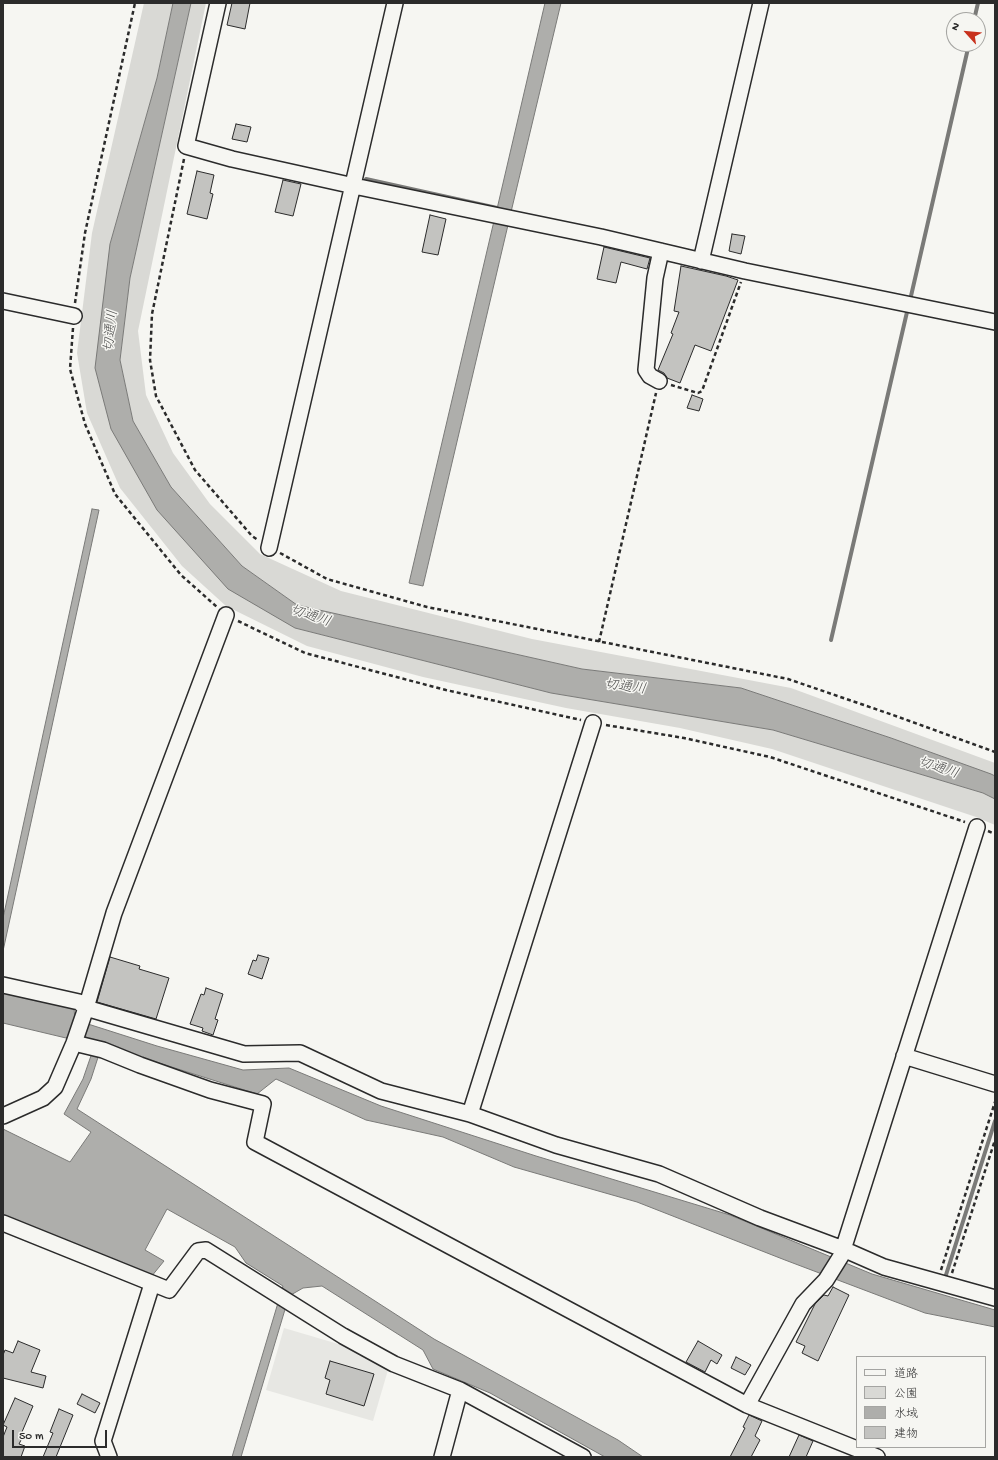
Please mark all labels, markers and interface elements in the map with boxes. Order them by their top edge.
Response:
north arrow [946,12,986,52]
text: N [949,21,963,33]
water label: 切通川 [101,309,123,353]
water label: 切通川 [287,602,333,632]
water label: 切通川 [603,677,647,699]
water label: 切通川 [915,754,961,784]
legend [856,1356,986,1448]
text: 道路 [894,1368,918,1382]
text: 公園 [894,1388,918,1402]
text: 水域 [894,1408,918,1422]
scale bar [14,1422,109,1448]
text: 建物 [894,1428,918,1442]
text: 50 m [19,1430,44,1444]

